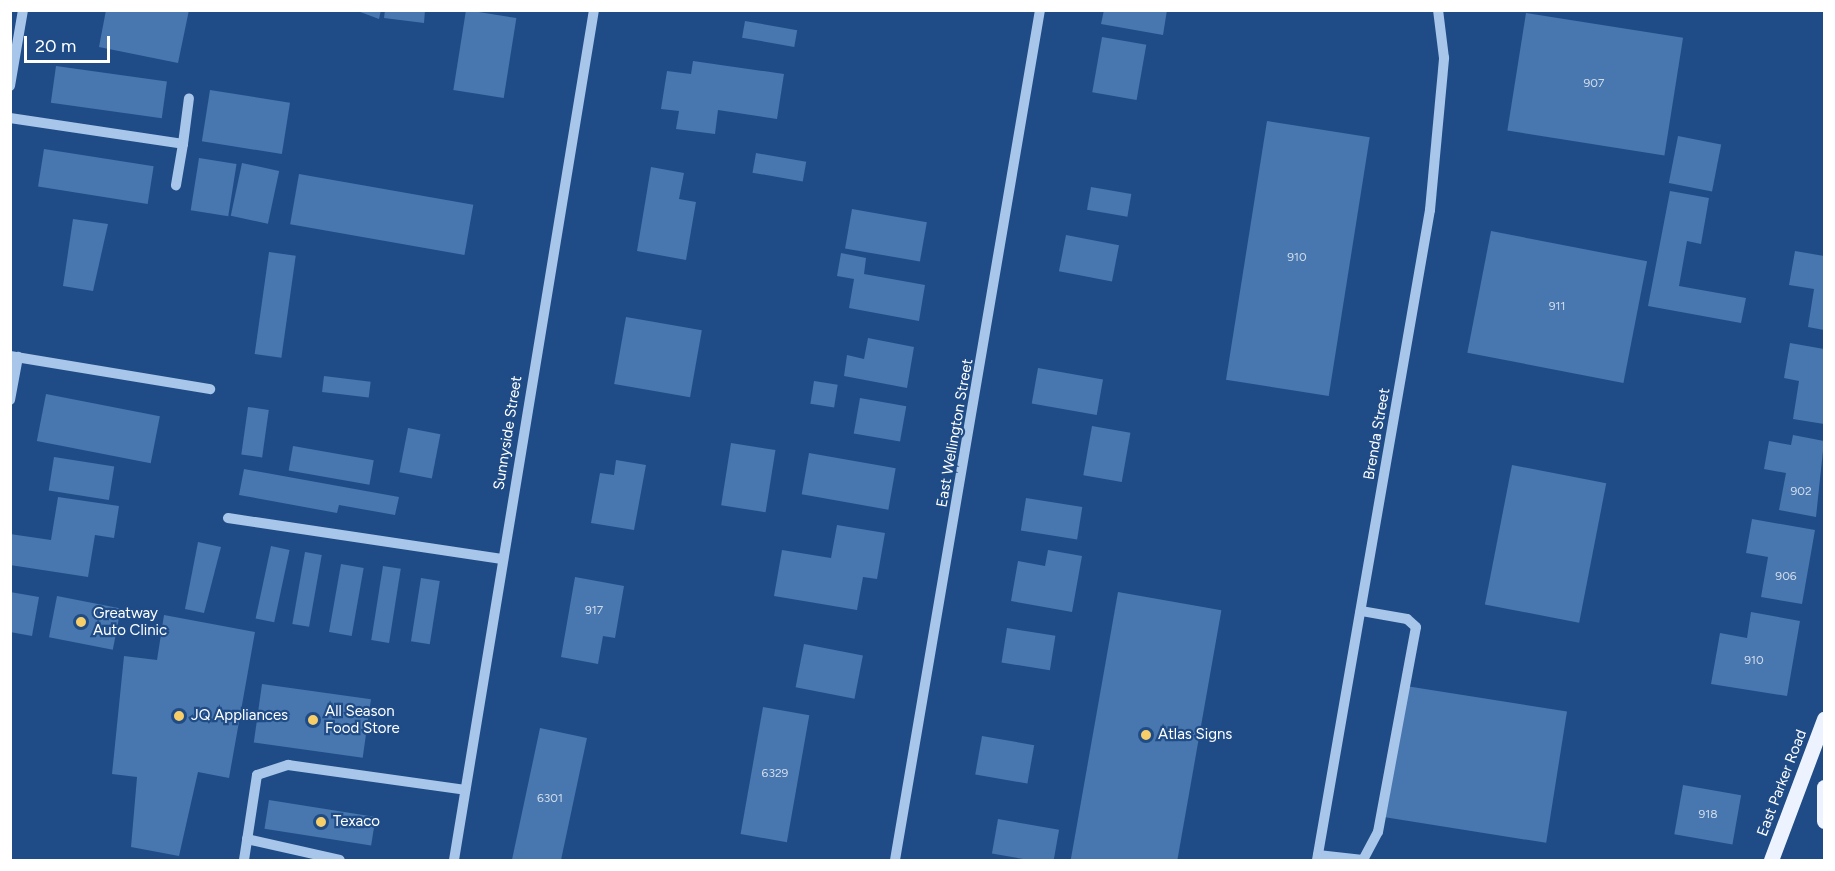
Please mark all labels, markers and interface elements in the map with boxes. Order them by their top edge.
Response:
scale bar [27,24,112,62]
text: 20 m [35,35,76,57]
house number: 907 [1584,77,1604,91]
house number: 910 [1287,251,1307,265]
house number: 911 [1549,300,1565,314]
street label: East Wellington Street [933,357,977,509]
street label: Sunnyside Street [490,375,526,491]
street label: Brenda Street [1360,387,1394,481]
house number: 902 [1790,485,1812,499]
house number: 906 [1775,570,1797,584]
place label: Greatway Auto Clinic [93,604,167,639]
house number: 917 [585,604,603,618]
marker: Greatway Auto Clinic [74,615,88,629]
house number: 910 [1744,654,1764,668]
place label: All Season Food Store [325,702,400,737]
place label: JQ Appliances [191,707,288,725]
marker: JQ Appliances [172,709,186,723]
marker: All Season Food Store [306,713,320,727]
place label: Atlas Signs [1158,726,1232,744]
street label: East Parker Road [1753,727,1811,839]
marker: Atlas Signs [1139,728,1153,742]
house number: 6329 [762,767,788,781]
house number: 6301 [537,792,563,806]
house number: 918 [1698,808,1718,822]
place label: Texaco [333,813,380,831]
marker: Texaco [314,815,328,829]

